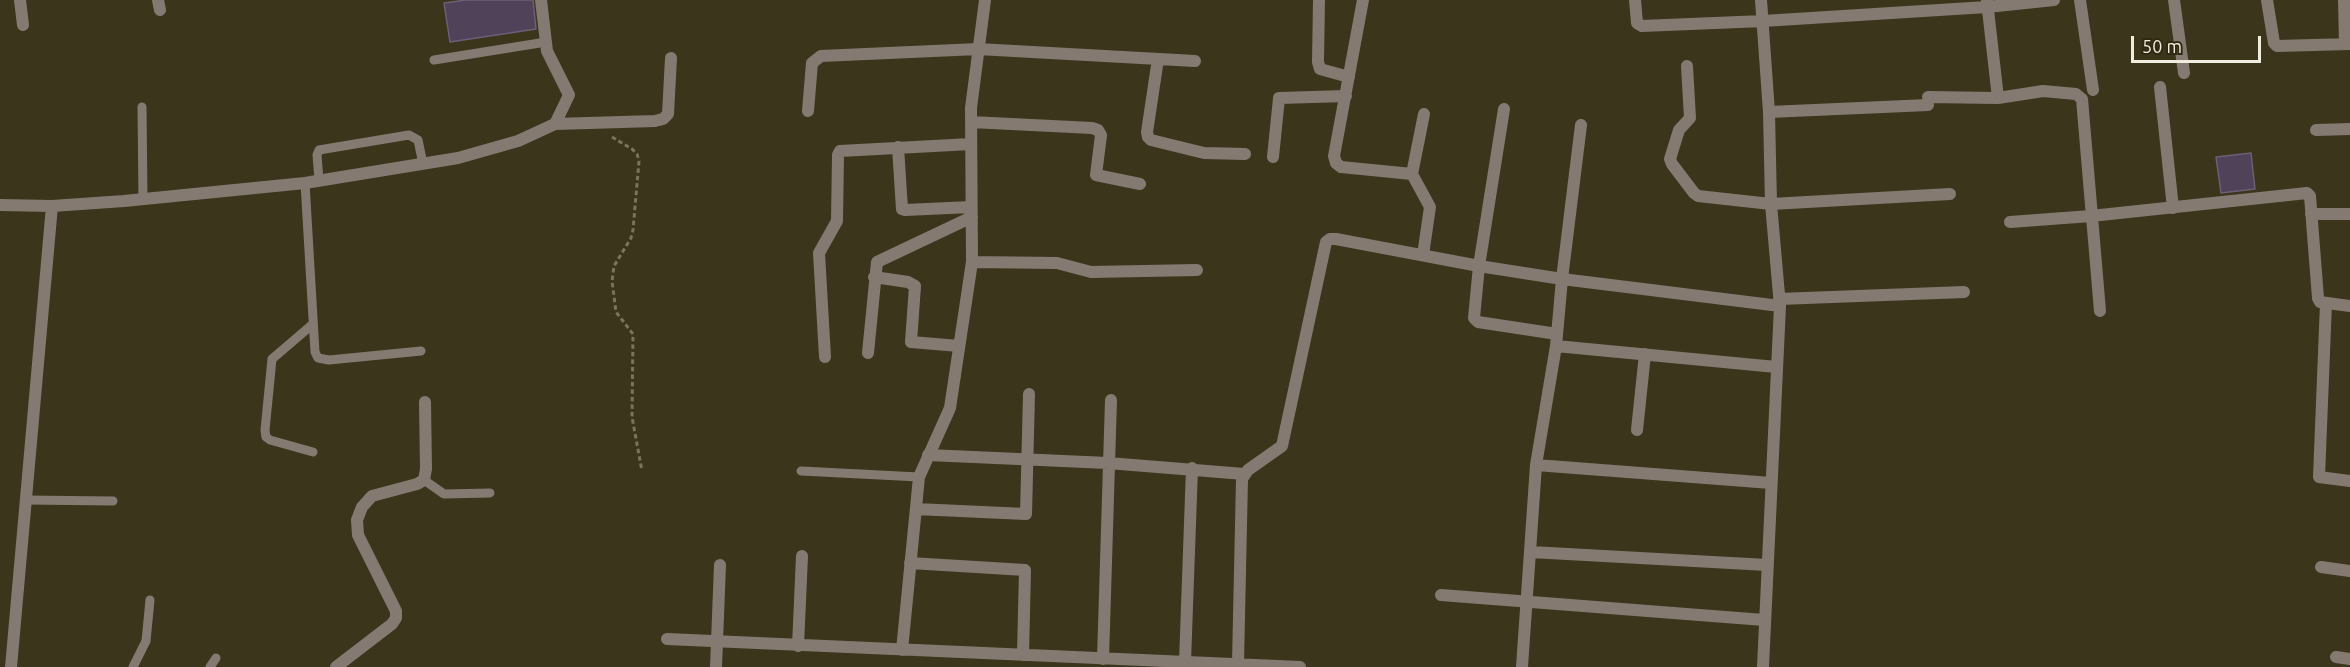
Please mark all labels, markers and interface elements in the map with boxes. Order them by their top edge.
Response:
scale bar [2134,24,2264,62]
text: 50 m [2142,36,2182,56]

